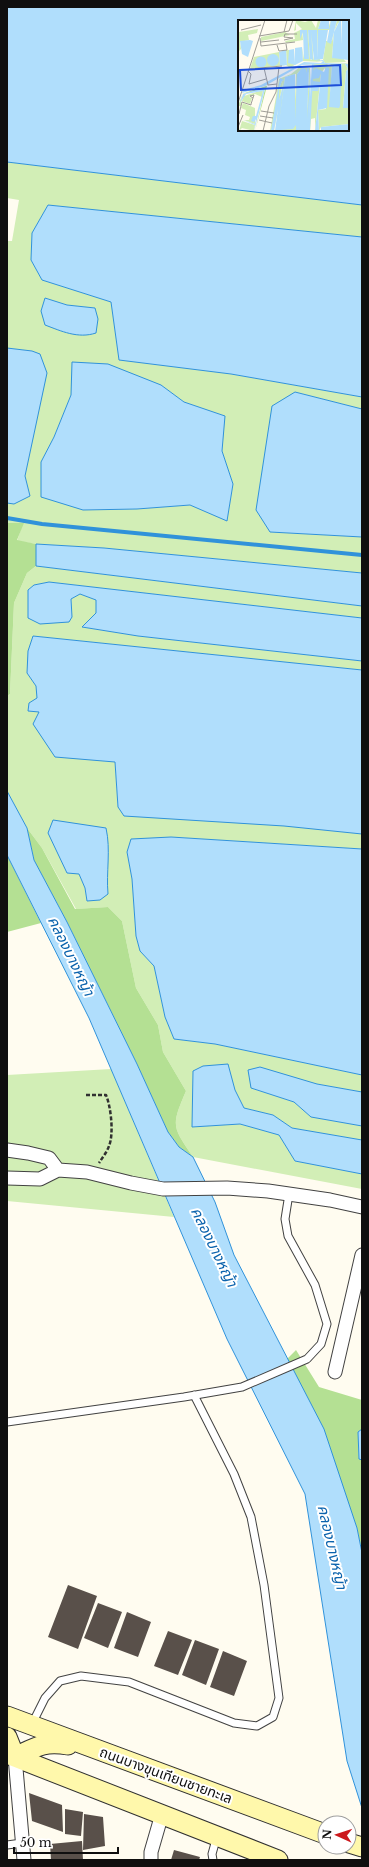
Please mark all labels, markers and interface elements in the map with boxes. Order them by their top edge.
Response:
inset map [238,20,349,131]
water label: คลองบางหญ้า [44,913,99,999]
water label: คลองบางหญ้า [187,1204,242,1290]
water label: คลองบางหญ้า [314,1503,352,1592]
street label: ถนนบางขุนเทียนชายทะเล [97,1743,235,1807]
north arrow [317,1815,357,1855]
text: N [320,1828,334,1840]
scale bar [14,1829,118,1855]
text: 50 m [20,1835,52,1850]

